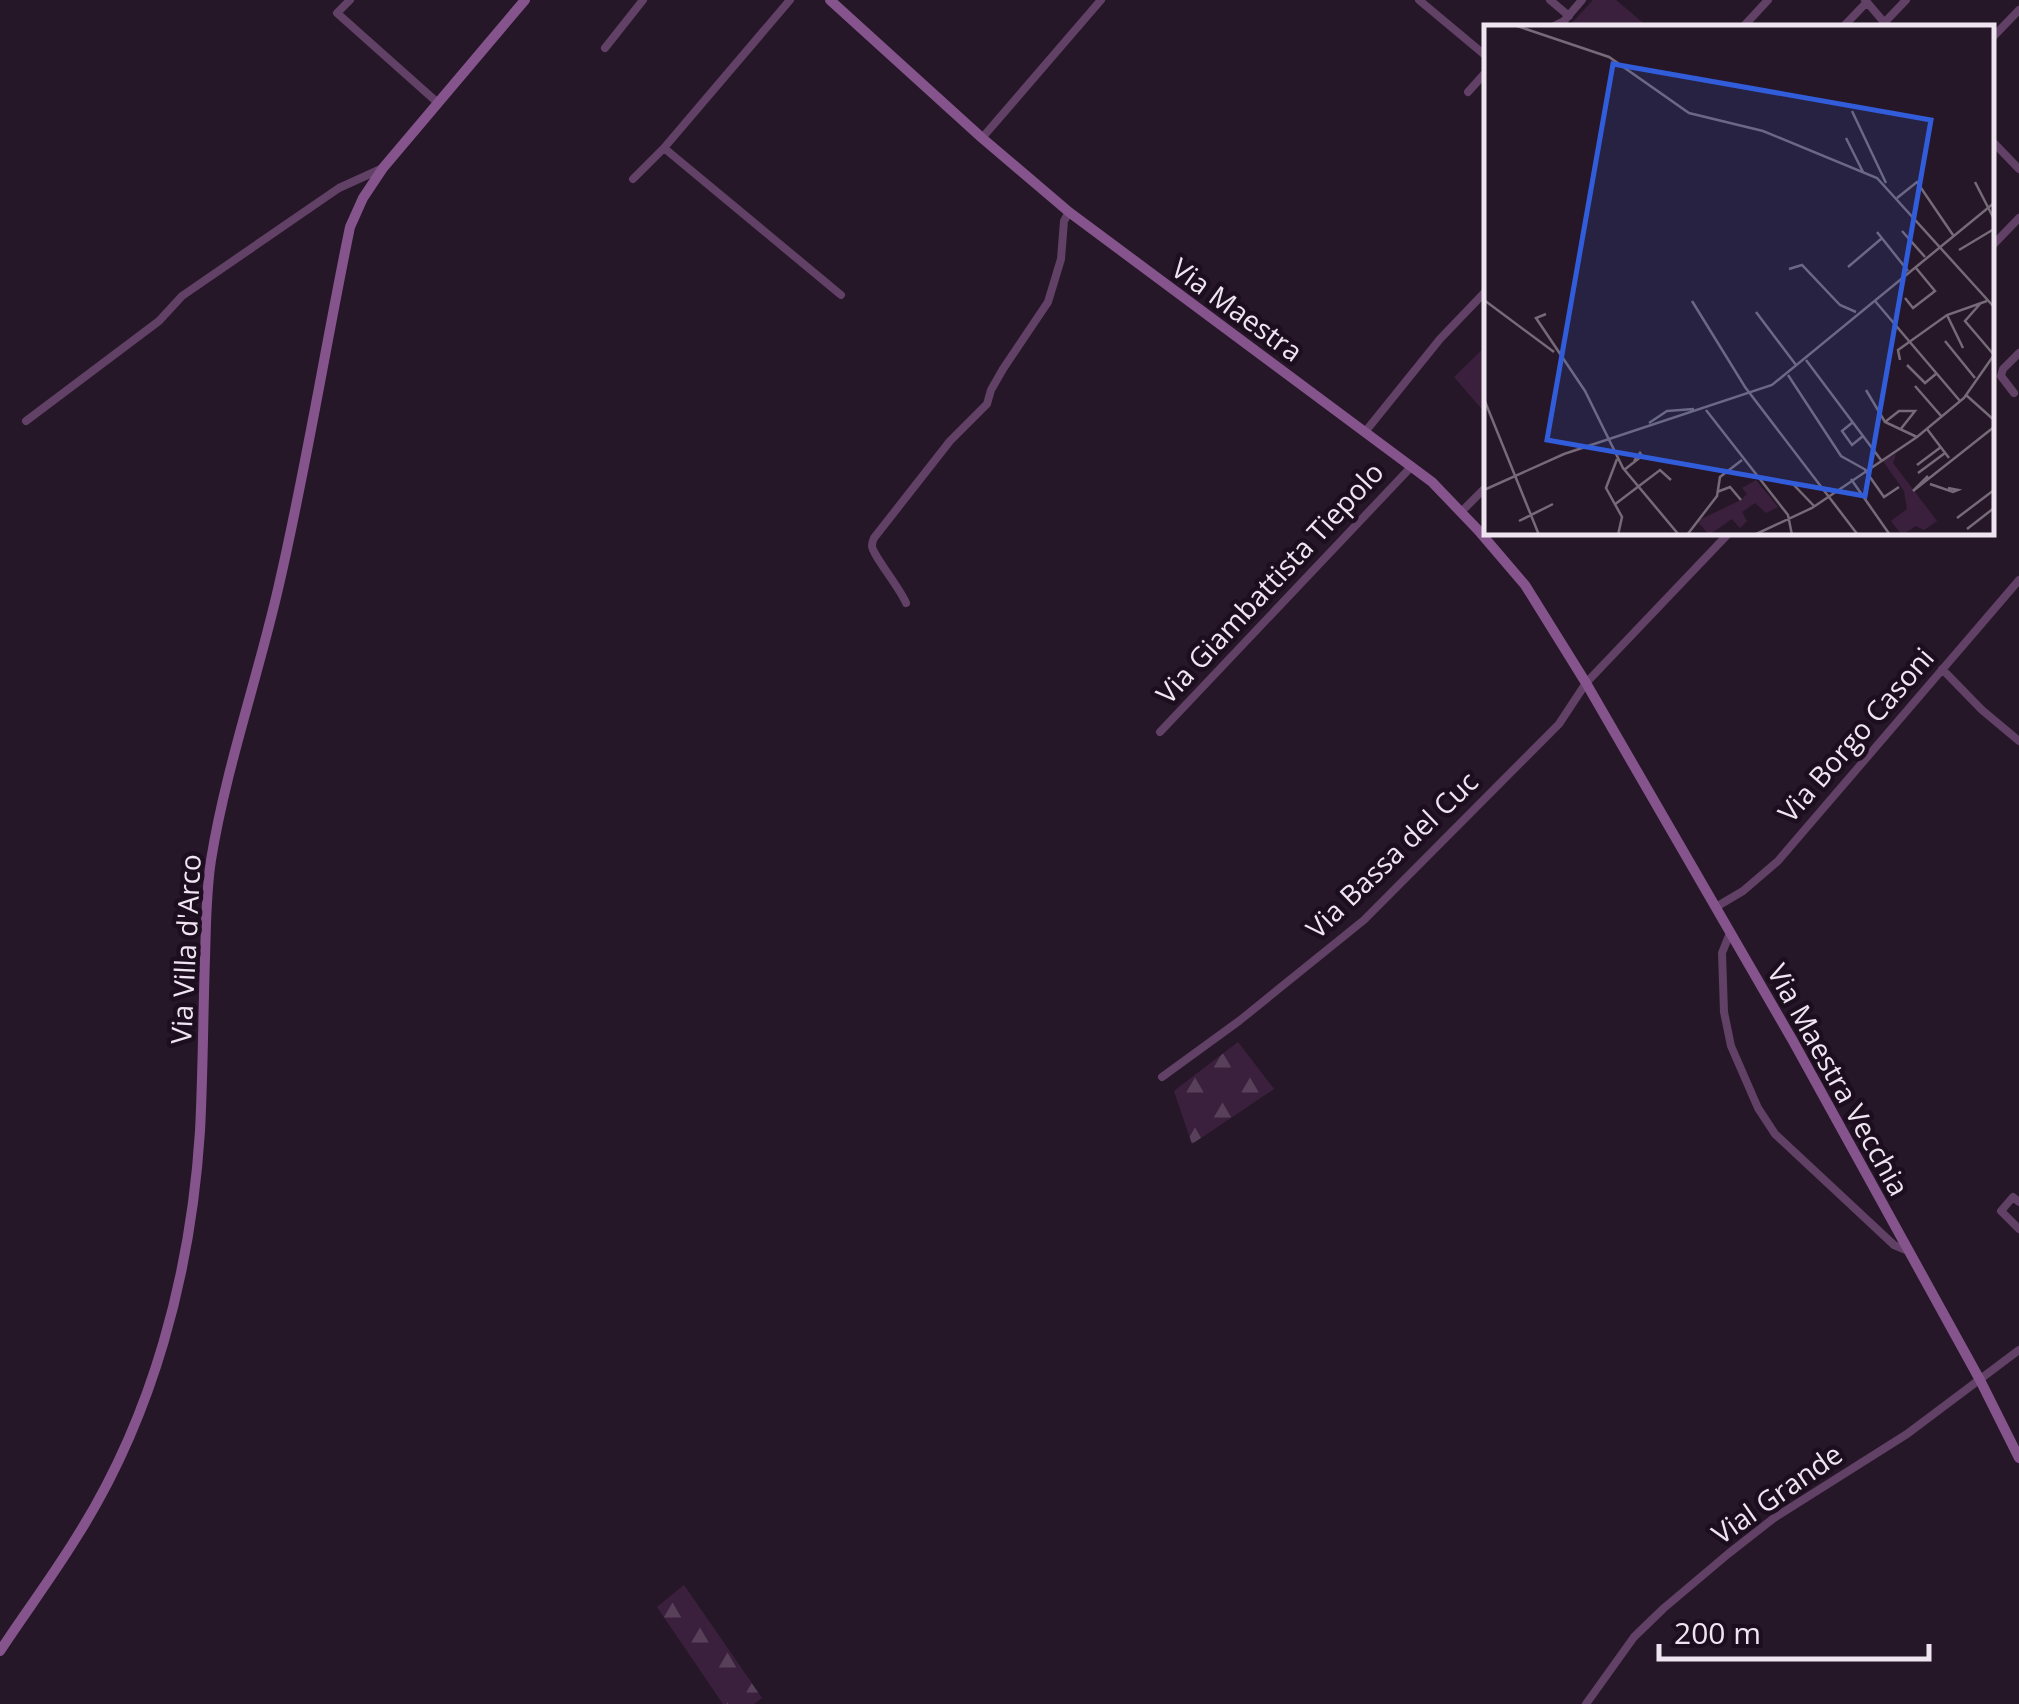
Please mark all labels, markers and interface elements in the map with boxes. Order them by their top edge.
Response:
inset map [1484,25,1994,535]
street label: Via Maestra [1164,249,1311,370]
street label: Via Giambattista Tiepolo [1147,453,1391,711]
street label: Via Borgo Casoni [1769,639,1942,830]
street label: Via Bassa del Cuc [1297,762,1485,946]
street label: Via Villa d'Arco [161,853,209,1045]
street label: Via Maestra Vecchia [1759,957,1918,1202]
street label: Vial Grande [1704,1434,1849,1552]
scale bar [1659,1599,1929,1661]
text: 200 m [1674,1612,1761,1653]

